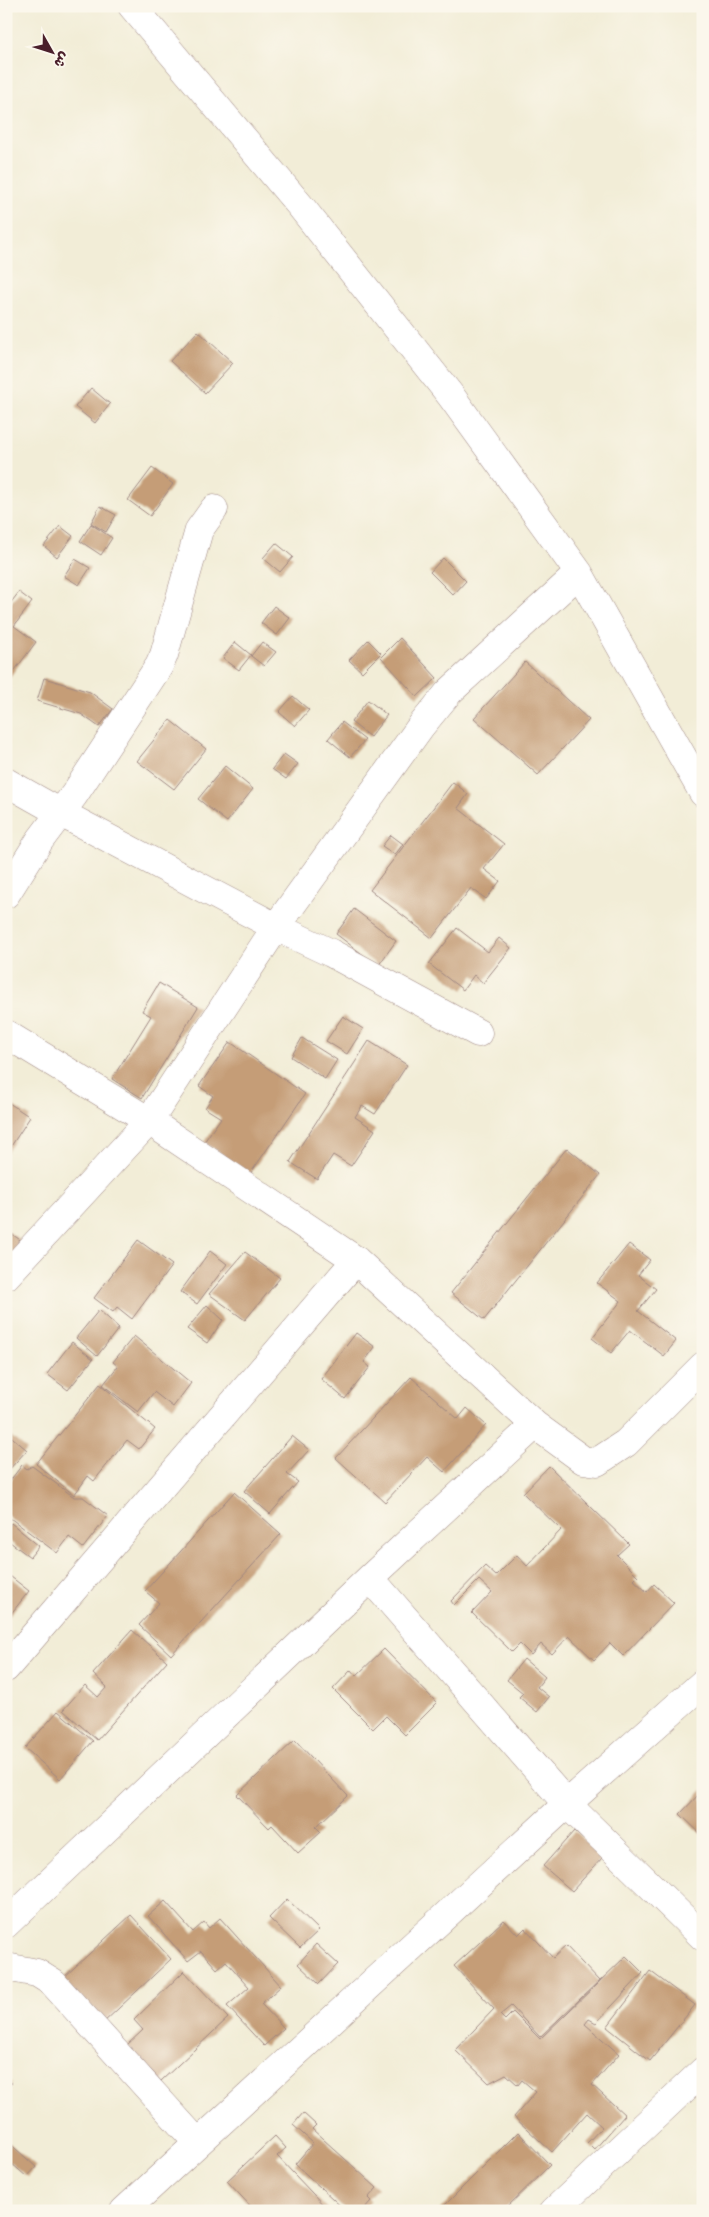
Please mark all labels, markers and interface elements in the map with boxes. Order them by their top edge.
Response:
north arrow [28,28,78,78]
text: ش [48,47,75,72]

